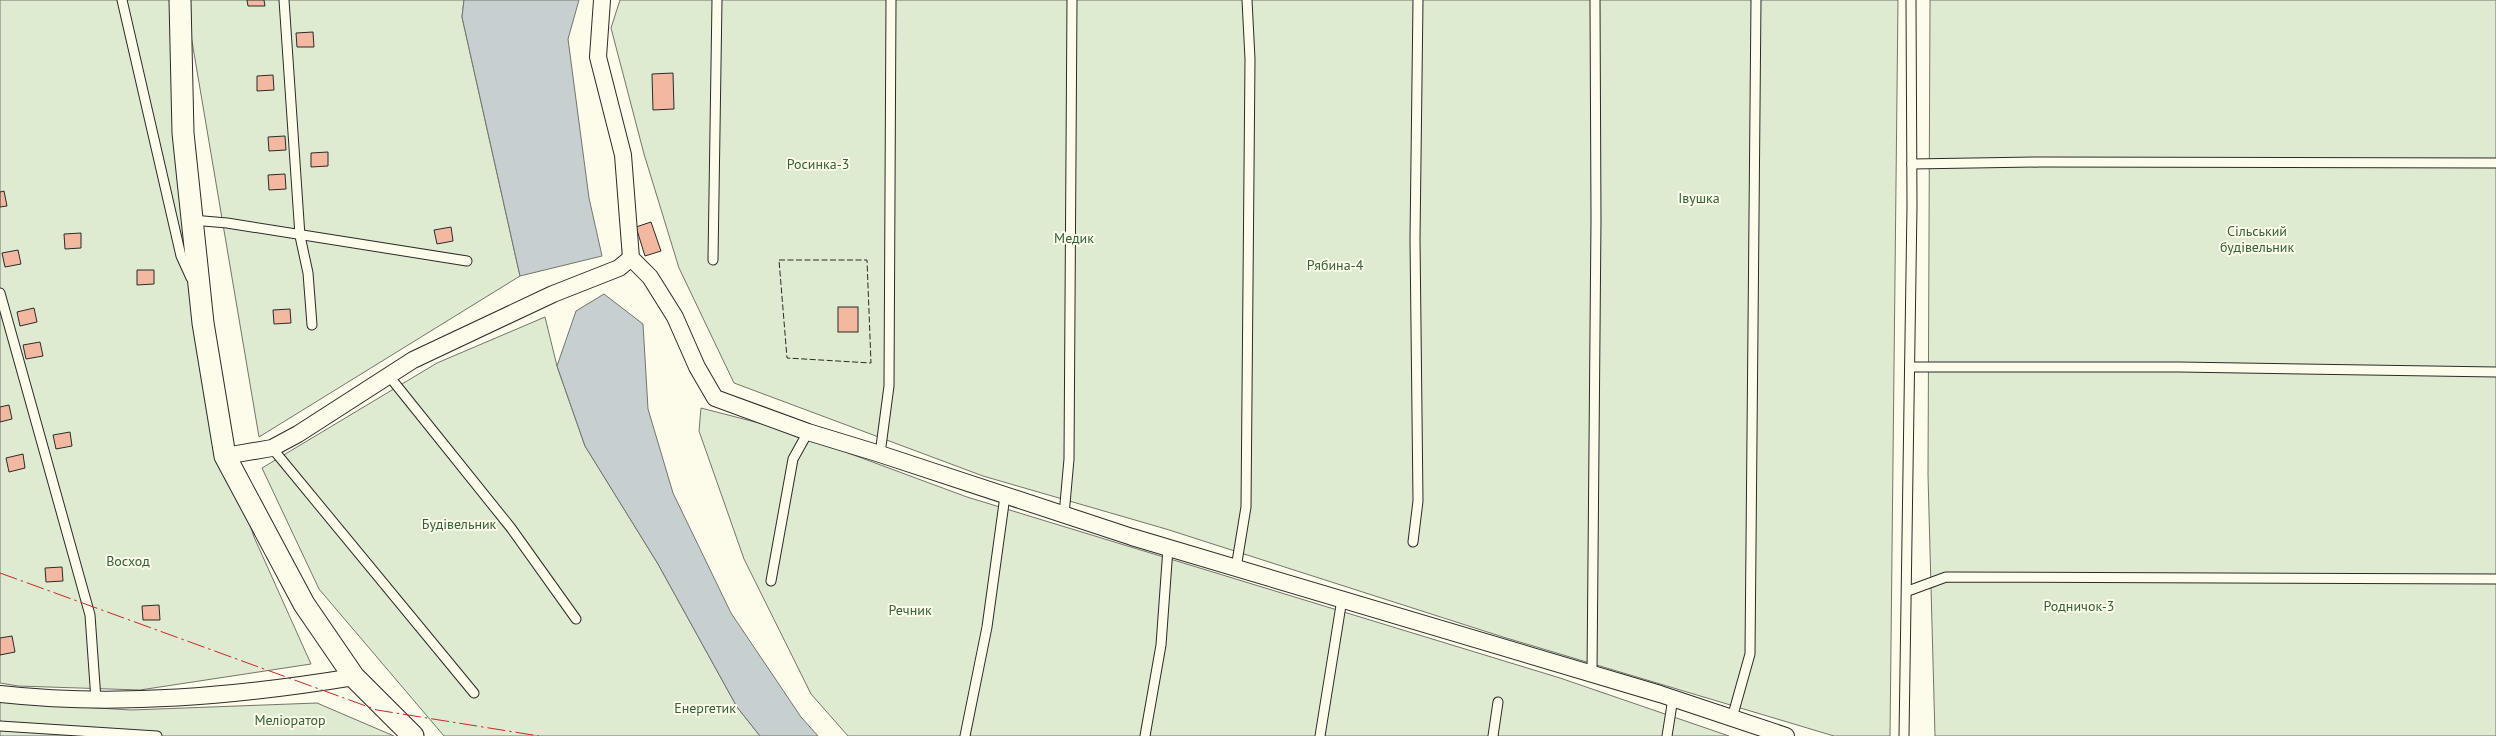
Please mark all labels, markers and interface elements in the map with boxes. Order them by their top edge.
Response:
park label: Росинка-3 [787,155,849,173]
park label: Івушка [1678,189,1720,207]
park label: Сільський будівельник [2220,222,2294,256]
park label: Медик [1054,229,1094,247]
park label: Рябина-4 [1307,256,1364,274]
park label: Будівельник [422,515,497,533]
park label: Восход [106,552,150,570]
park label: Родничок-3 [2044,597,2114,615]
park label: Речник [888,601,932,619]
park label: Енергетик [674,699,736,717]
park label: Меліоратор [254,711,326,729]

